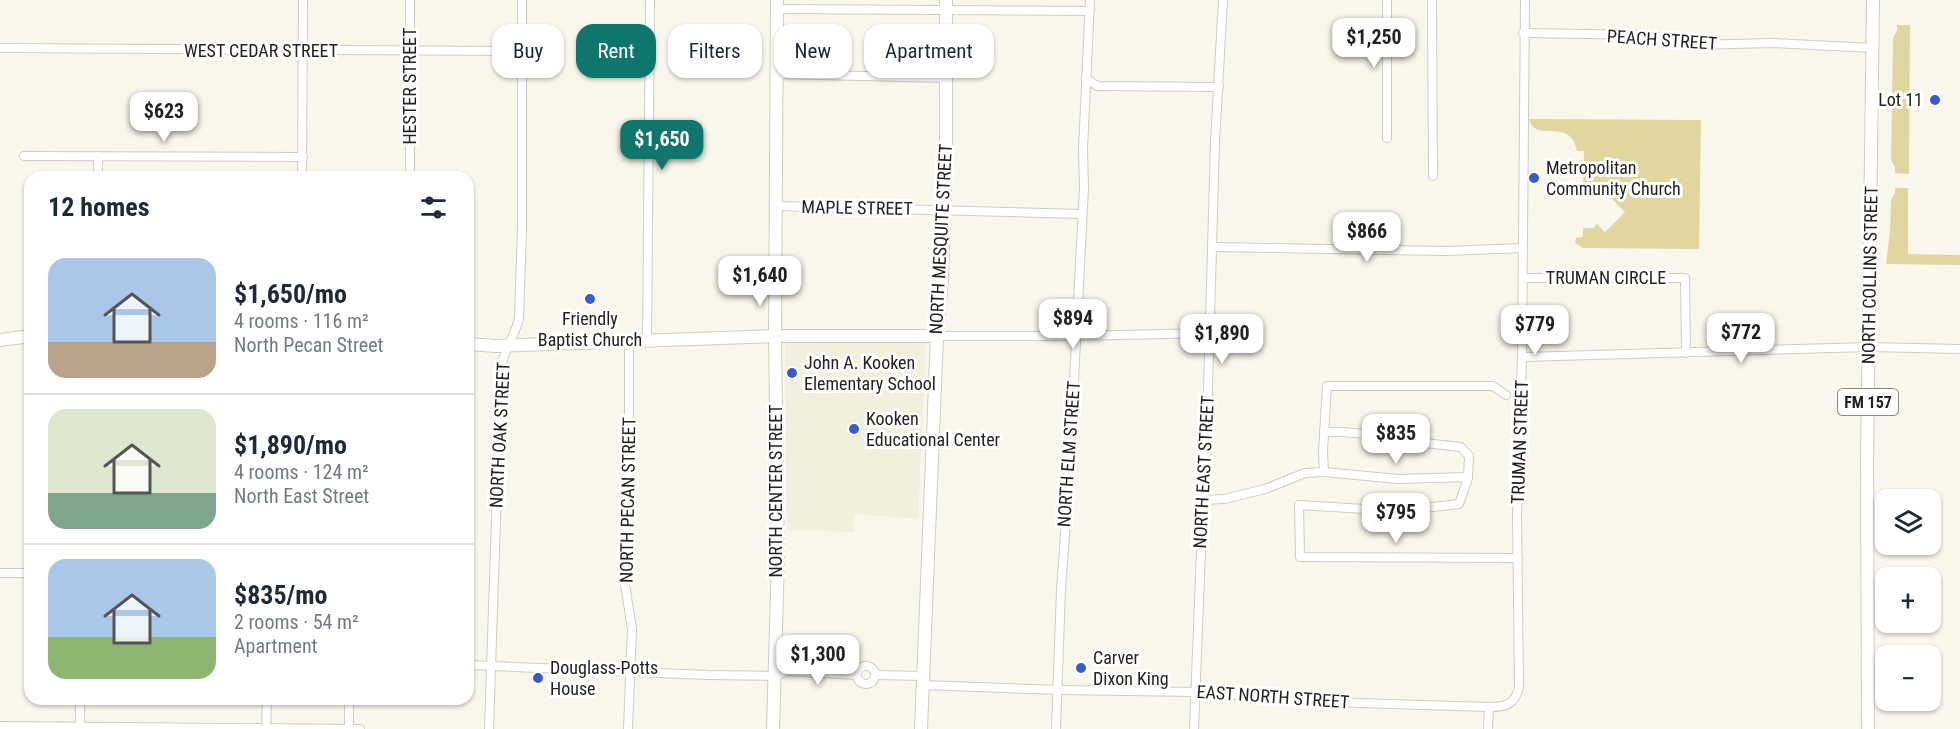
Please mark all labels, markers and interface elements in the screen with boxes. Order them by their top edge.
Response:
pin: $1,250 [1325,18,1423,69]
chip: Buy [492,24,564,78]
chip: Rent [576,24,656,78]
chip: Filters [668,24,762,78]
chip: New [774,24,852,78]
chip: Apartment [864,24,994,78]
text: $1,250 [1346,25,1402,49]
street label: PEACH STREET [1606,25,1718,54]
street label: HESTER STREET [399,27,420,145]
street label: WEST CEDAR STREET [184,40,338,61]
place label: Lot 11 [1878,89,1923,110]
pin: $623 [128,92,200,143]
marker: Lot 11 [1928,93,1942,107]
text: $623 [144,99,184,123]
pin: $1,650 [613,120,711,171]
text: $1,650 [634,127,690,151]
street label: NORTH MESQUITE STREET [925,143,956,335]
place label: Metropolitan Community Church [1546,157,1681,199]
marker: Metropolitan Community Church [1527,171,1541,185]
street label: NORTH COLLINS STREET [1857,186,1882,364]
icon: filters [417,191,450,224]
text: 12 homes [48,192,150,222]
street label: MAPLE STREET [801,196,913,219]
pin: $866 [1331,212,1403,263]
text: $866 [1347,219,1387,243]
pin: $1,640 [711,256,809,307]
text: $1,640 [732,263,788,287]
street label: TRUMAN CIRCLE [1546,267,1666,288]
text: $1,650/mo [234,279,347,309]
icon: home [96,282,168,354]
marker: Friendly Baptist Church [583,292,597,306]
pin: $894 [1037,299,1109,350]
pin: $779 [1499,305,1571,356]
text: $894 [1053,306,1093,330]
place label: Friendly Baptist Church [538,308,642,350]
text: 4 rooms · 116 m² [234,309,369,333]
text: $779 [1515,312,1555,336]
pin: $772 [1705,313,1777,364]
pin: $1,890 [1173,314,1271,365]
text: $772 [1721,320,1761,344]
text: $1,890 [1194,321,1250,345]
text: North Pecan Street [234,333,383,357]
place label: John A. Kooken Elementary School [804,352,936,394]
street label: NORTH OAK STREET [485,361,514,509]
marker: John A. Kooken Elementary School [785,366,799,380]
street label: NORTH ELM STREET [1053,380,1084,528]
street label: TRUMAN STREET [1507,380,1532,504]
road number: FM 157 [1838,389,1898,415]
street label: NORTH EAST STREET [1189,395,1218,549]
street label: NORTH CENTER STREET [765,404,786,578]
place label: Kooken Educational Center [866,408,1001,450]
pin: $835 [1360,414,1432,465]
street label: NORTH PECAN STREET [616,417,639,583]
text: $835 [1376,421,1416,445]
marker: Kooken Educational Center [847,422,861,436]
text: $1,890/mo [234,430,347,460]
icon: home [96,433,168,505]
text: 4 rooms · 124 m² [234,460,369,484]
text: North East Street [234,484,369,508]
map controls [1875,489,1941,711]
button: layers [1875,489,1941,555]
pin: $795 [1360,493,1432,544]
text: $795 [1376,500,1416,524]
button: + [1875,567,1941,633]
text: $835/mo [234,580,327,610]
icon: home [96,583,168,655]
text: 2 rooms · 54 m² [234,610,359,634]
text: Apartment [234,634,318,658]
pin: $1,300 [769,635,867,686]
text: $1,300 [790,642,846,666]
button: − [1875,645,1941,711]
place label: Carver Dixon King [1093,647,1169,689]
place label: Douglass-Potts House [550,657,658,699]
marker: Carver Dixon King [1074,661,1088,675]
marker: Douglass-Potts House [531,671,545,685]
street label: EAST NORTH STREET [1196,681,1350,712]

